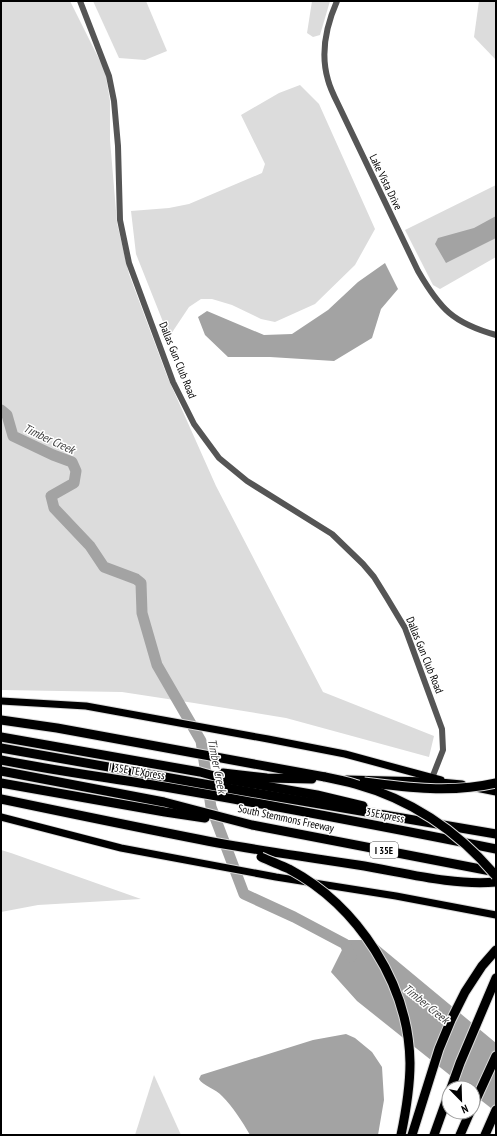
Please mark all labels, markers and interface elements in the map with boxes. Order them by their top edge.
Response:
street label: Lake Vista Drive [366,152,406,213]
street label: Dallas Gun Club Road [156,320,200,401]
water label: Timber Creek [21,420,78,458]
street label: Dallas Gun Club Road [403,615,447,696]
water label: Timber Creek [205,738,230,796]
street label: I 35E TEXpress [108,760,166,782]
street label: South Stemmons Freeway [237,801,336,835]
street label: 35Express [365,804,406,826]
road number: I 35E [370,842,398,858]
water label: Timber Creek [400,981,453,1028]
north arrow [441,1080,481,1120]
text: N [459,1102,470,1117]

